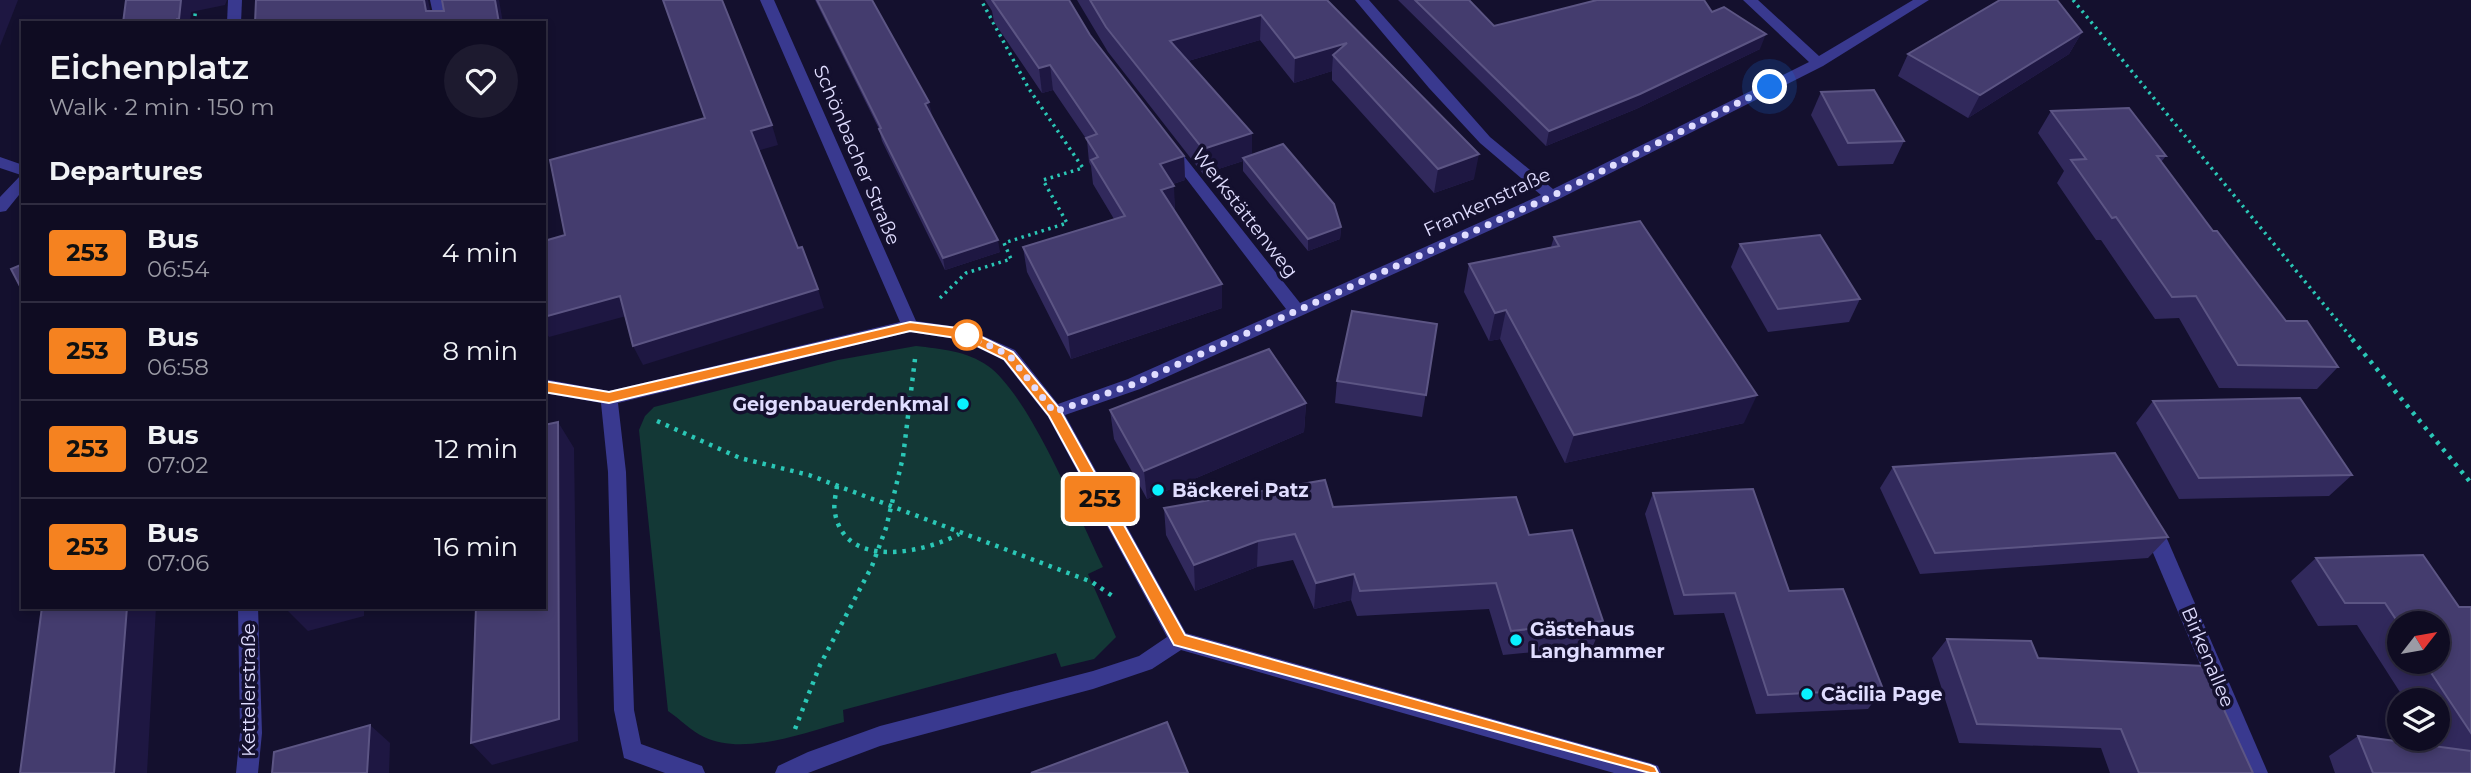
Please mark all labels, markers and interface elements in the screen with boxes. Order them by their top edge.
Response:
button: heart [444,44,518,118]
text: Eichenplatz [49,47,249,87]
street label: Schönbacher Straße [809,62,905,248]
your location [1752,69,1787,104]
text: Walk · 2 min · 150 m [49,93,275,121]
street label: Werkstättenweg [1187,144,1303,282]
text: Departures [49,155,203,187]
street label: Frankenstraße [1420,163,1554,241]
text: Bus [147,223,199,255]
text: 4 min [442,237,518,269]
text: 253 [66,238,109,267]
text: 06:54 [147,255,209,283]
unlabelled marker [952,320,982,350]
text: Bus [147,321,199,353]
text: 8 min [442,335,518,367]
text: 253 [66,336,109,365]
text: 06:58 [147,353,209,381]
place label: Geigenbauerdenkmal [732,393,949,416]
marker: Geigenbauerdenkmal [955,396,971,412]
text: Bus [147,419,199,451]
text: 12 min [435,433,518,465]
text: 253 [66,434,109,463]
text: 07:02 [147,451,208,479]
line badge: 253 [1060,476,1140,522]
place label: Bäckerei Patz [1172,479,1309,502]
marker: Bäckerei Patz [1150,482,1166,498]
text: 253 [1079,484,1121,513]
text: Bus [147,517,199,549]
text: 16 min [434,531,518,563]
text: 253 [66,532,109,561]
text: 07:06 [147,549,209,577]
street label: Birkenallee [2177,603,2239,711]
north arrow [2387,611,2450,674]
map controls [2387,611,2450,751]
place label: Gästehaus Langhammer [1530,618,1665,663]
street label: Kettelerstraße [237,623,260,757]
marker: Gästehaus Langhammer [1508,632,1524,648]
place label: Cäcilia Page [1821,683,1943,706]
marker: Cäcilia Page [1799,686,1815,702]
button: layers [2387,688,2450,751]

